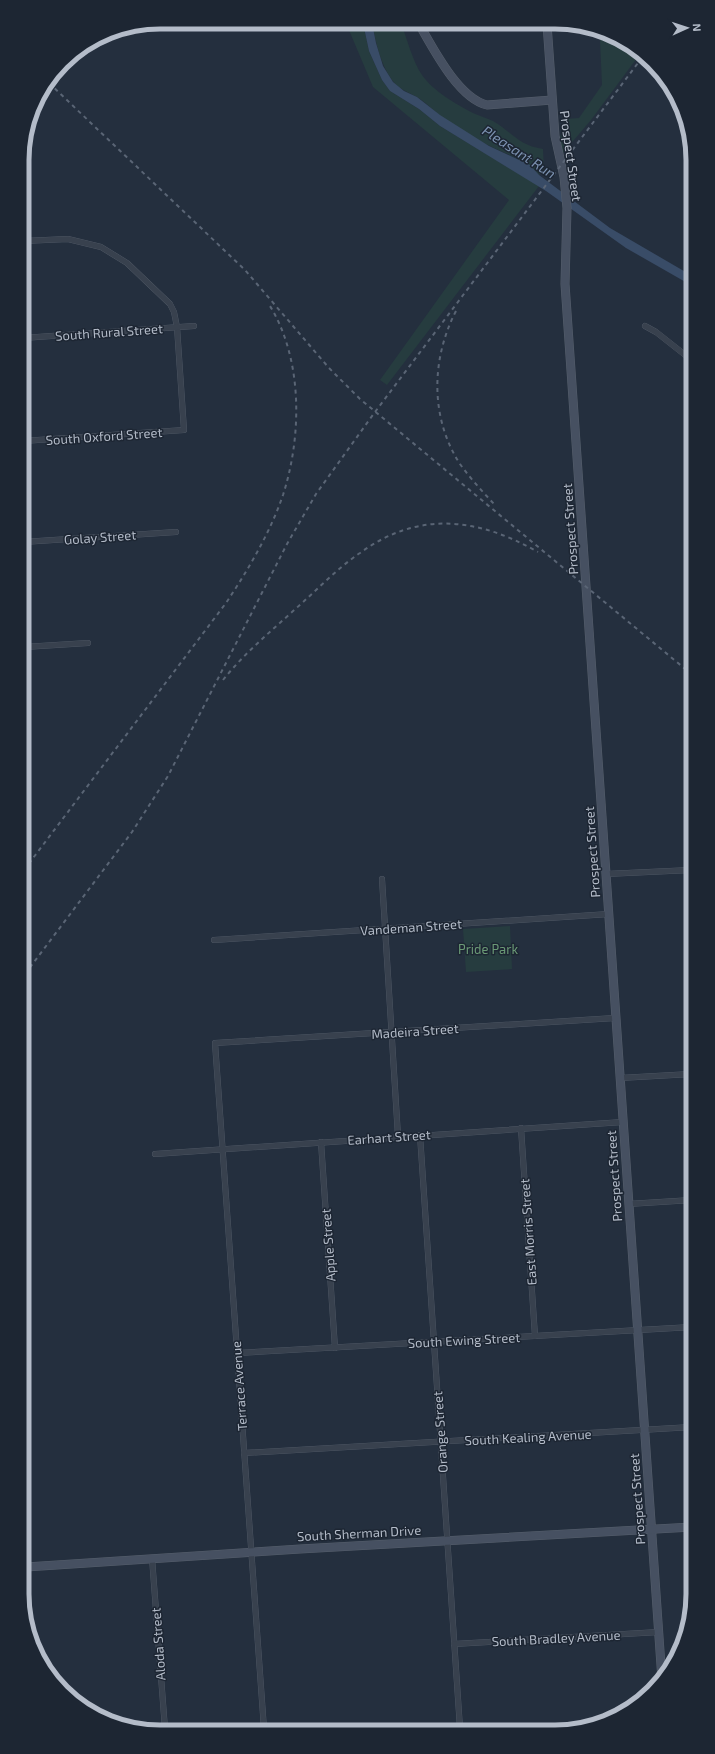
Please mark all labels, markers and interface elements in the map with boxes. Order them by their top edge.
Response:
north arrow [667,8,707,48]
text: N [691,23,704,32]
street label: Prospect Street [557,110,585,202]
water label: Pleasant Run [479,122,559,182]
street label: South Rural Street [55,320,163,344]
street label: South Oxford Street [45,424,163,448]
street label: Prospect Street [559,483,581,575]
street label: Golay Street [63,526,137,547]
street label: Prospect Street [581,806,603,898]
street label: Vandeman Street [360,915,462,939]
park label: Pride Park [458,941,518,957]
street label: Madeira Street [371,1020,459,1042]
street label: Earhart Street [347,1126,431,1148]
street label: Prospect Street [603,1130,625,1222]
street label: East Morris Street [516,1178,540,1286]
street label: Apple Street [317,1208,339,1282]
street label: South Ewing Street [407,1329,521,1351]
street label: Terrace Avenue [228,1341,250,1431]
street label: Orange Street [429,1391,451,1473]
street label: South Kealing Avenue [464,1426,592,1448]
street label: Prospect Street [626,1453,648,1545]
street label: South Sherman Drive [296,1522,422,1544]
street label: Aloda Street [147,1607,169,1681]
street label: South Bradley Avenue [491,1627,621,1649]

